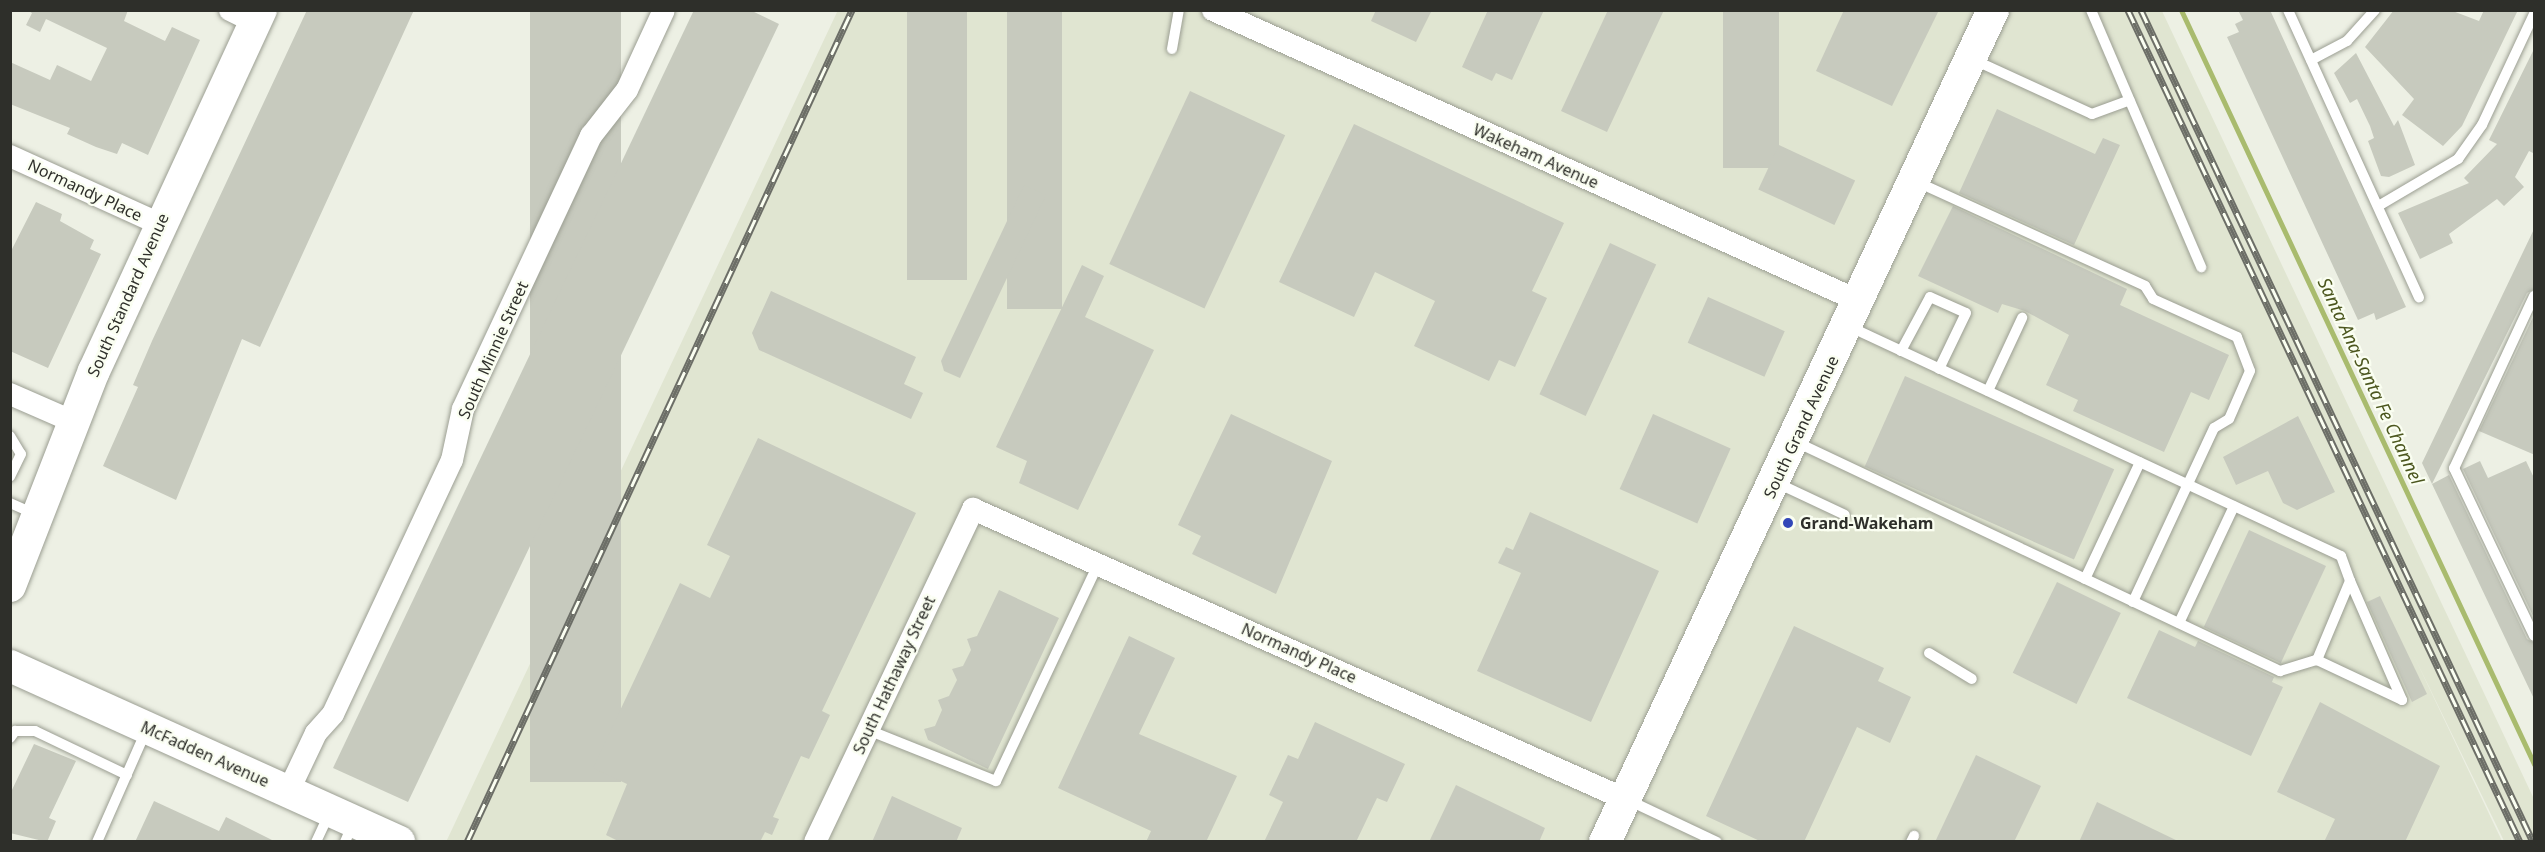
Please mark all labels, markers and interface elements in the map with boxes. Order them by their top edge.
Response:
street label: Wakeham Avenue [1470,120,1602,192]
street label: Normandy Place [25,155,145,225]
street label: South Standard Avenue [83,210,173,380]
water label: Santa Ana-Santa Fe Channel [2314,274,2428,488]
street label: South Minnie Street [454,278,532,422]
street label: South Grand Avenue [1760,353,1842,501]
place label: Grand-Wakeham [1800,513,1933,533]
marker: Grand-Wakeham [1781,516,1795,530]
street label: South Hathaway Street [849,593,939,757]
street label: Normandy Place [1238,619,1360,687]
street label: McFadden Avenue [138,717,272,791]

